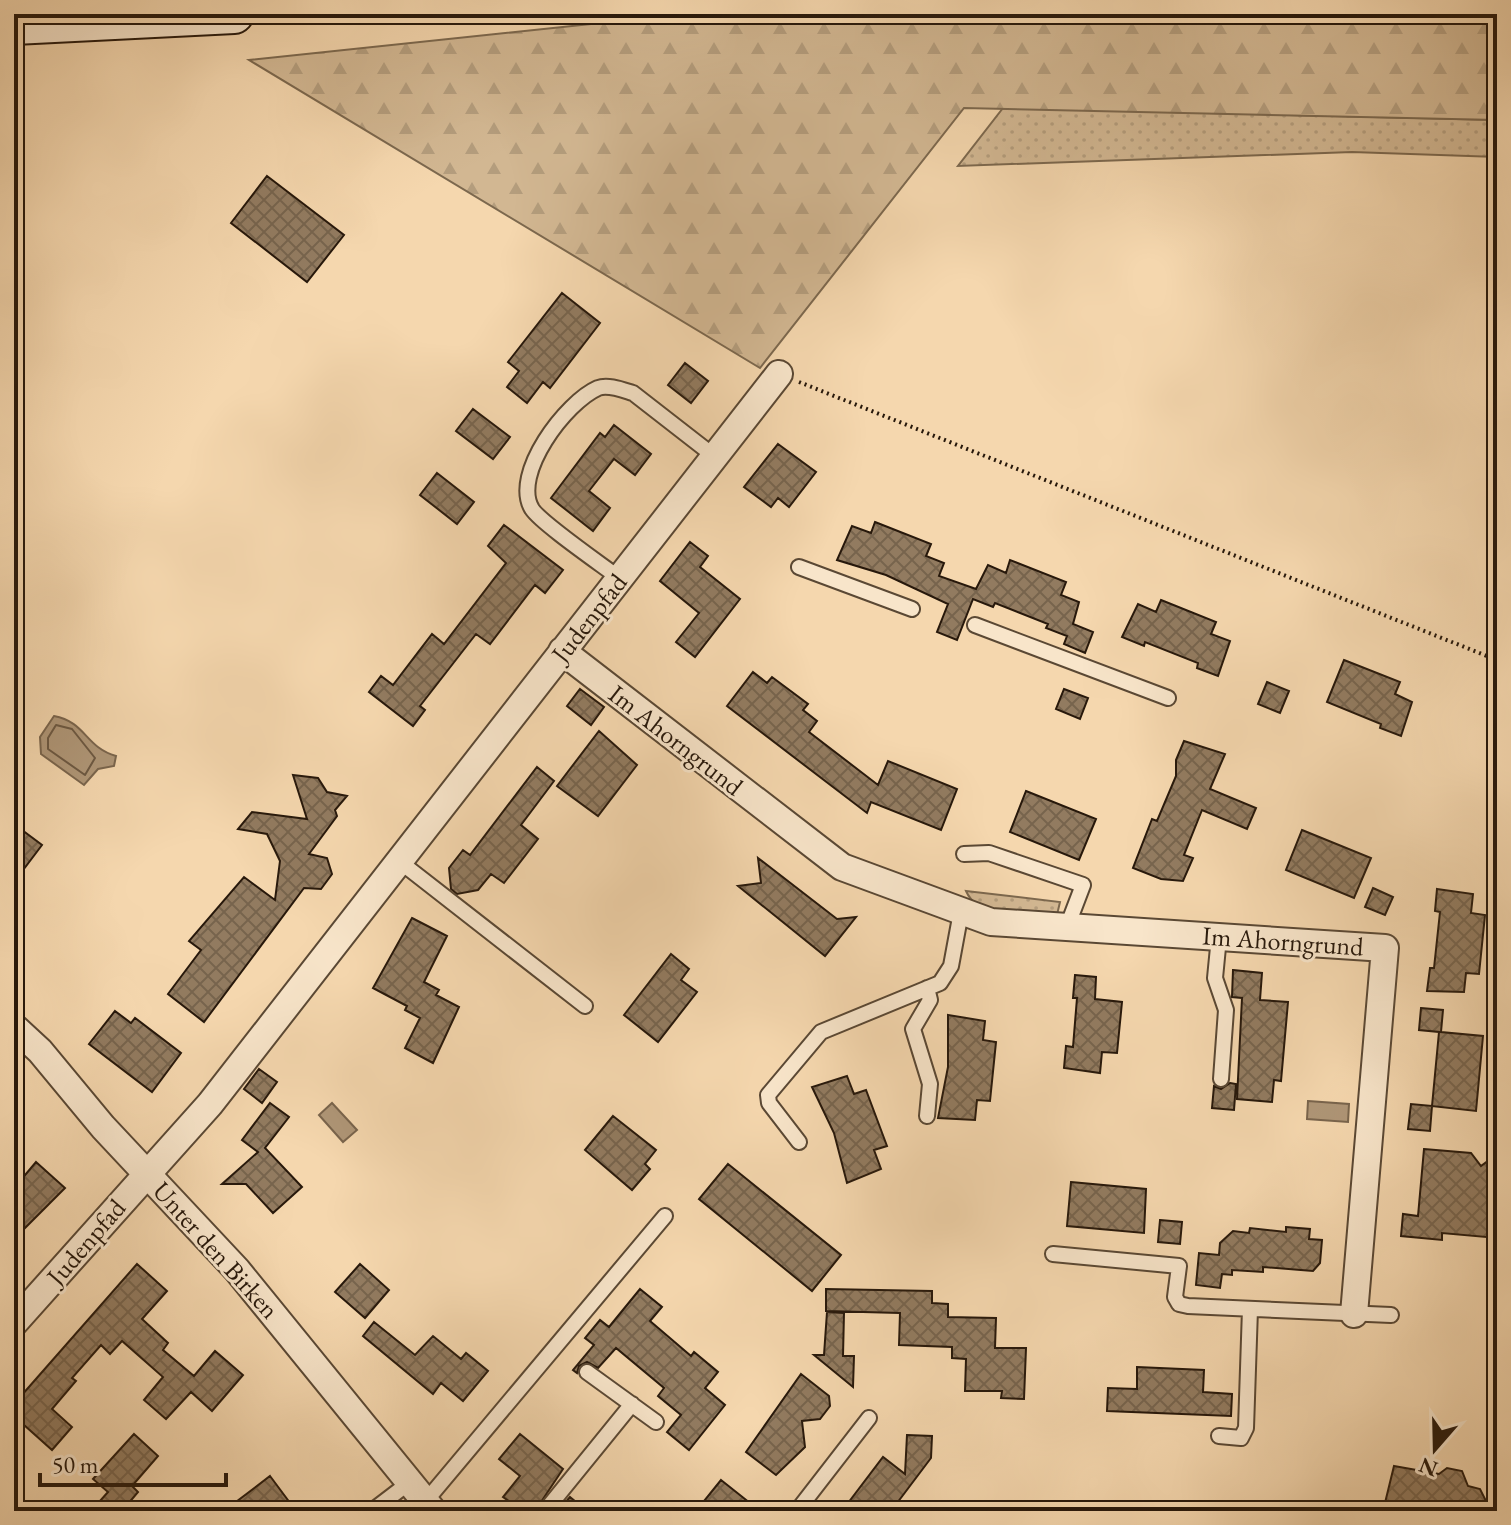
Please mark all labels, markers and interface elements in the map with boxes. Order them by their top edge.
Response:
street label: Judenpfad [542,566,635,671]
street label: Im Ahorngrund [602,677,751,804]
street label: Im Ahorngrund [1201,918,1366,964]
street label: Unter den Birken [145,1174,287,1326]
street label: Judenpfad [38,1191,134,1294]
north arrow [1395,1409,1475,1489]
scale bar [40,1437,226,1487]
text: 50 m [52,1449,99,1480]
text: N [1415,1451,1442,1484]

